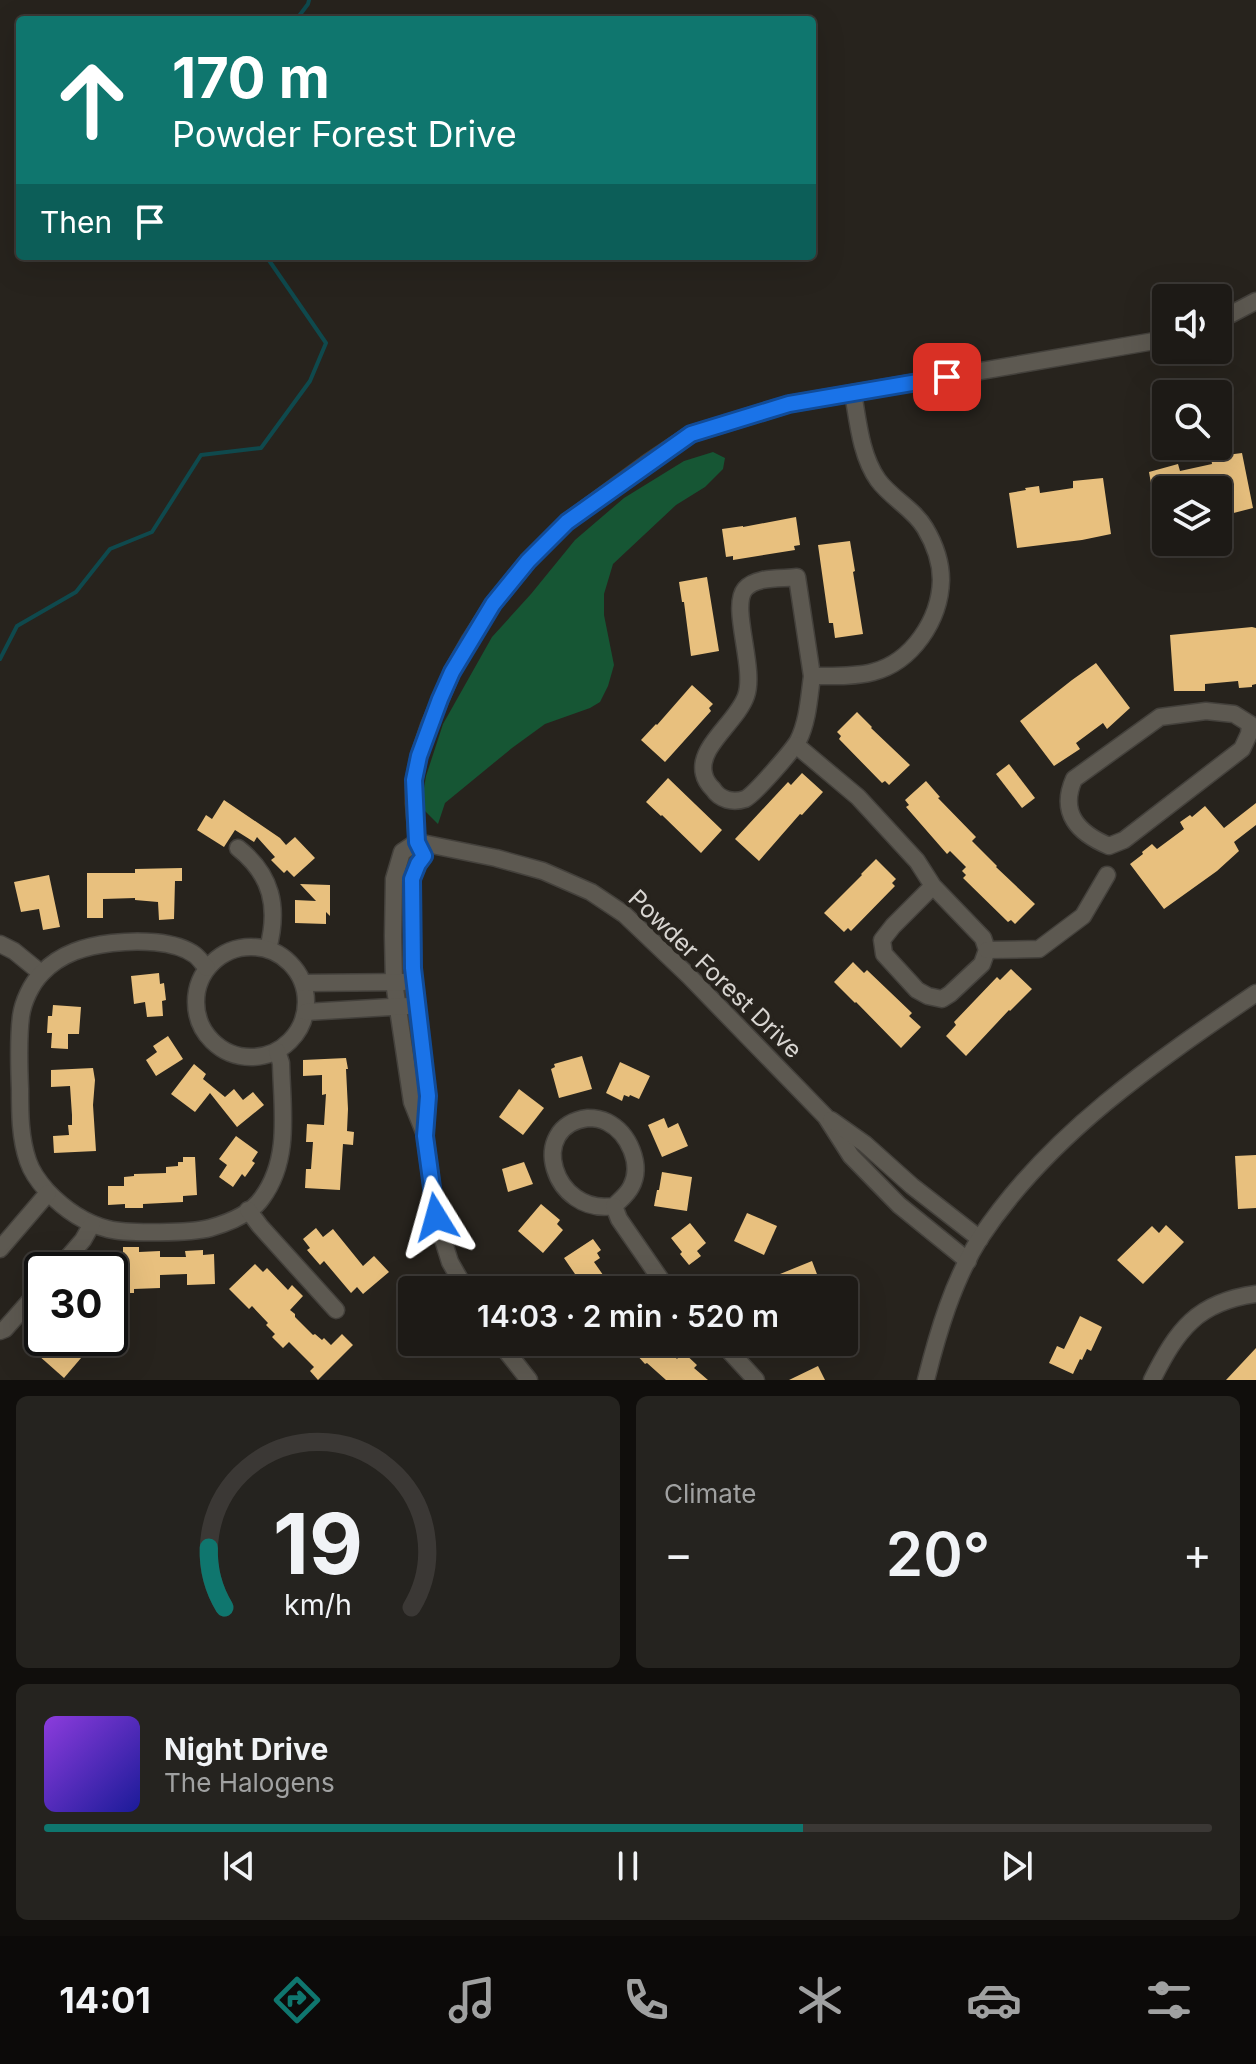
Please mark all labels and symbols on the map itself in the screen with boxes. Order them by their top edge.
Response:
pin [913,343,981,411]
street label: Powder Forest Drive [623,883,808,1064]
position arrow [394,1175,478,1259]
speed limit sign: 30 [24,1252,128,1356]

